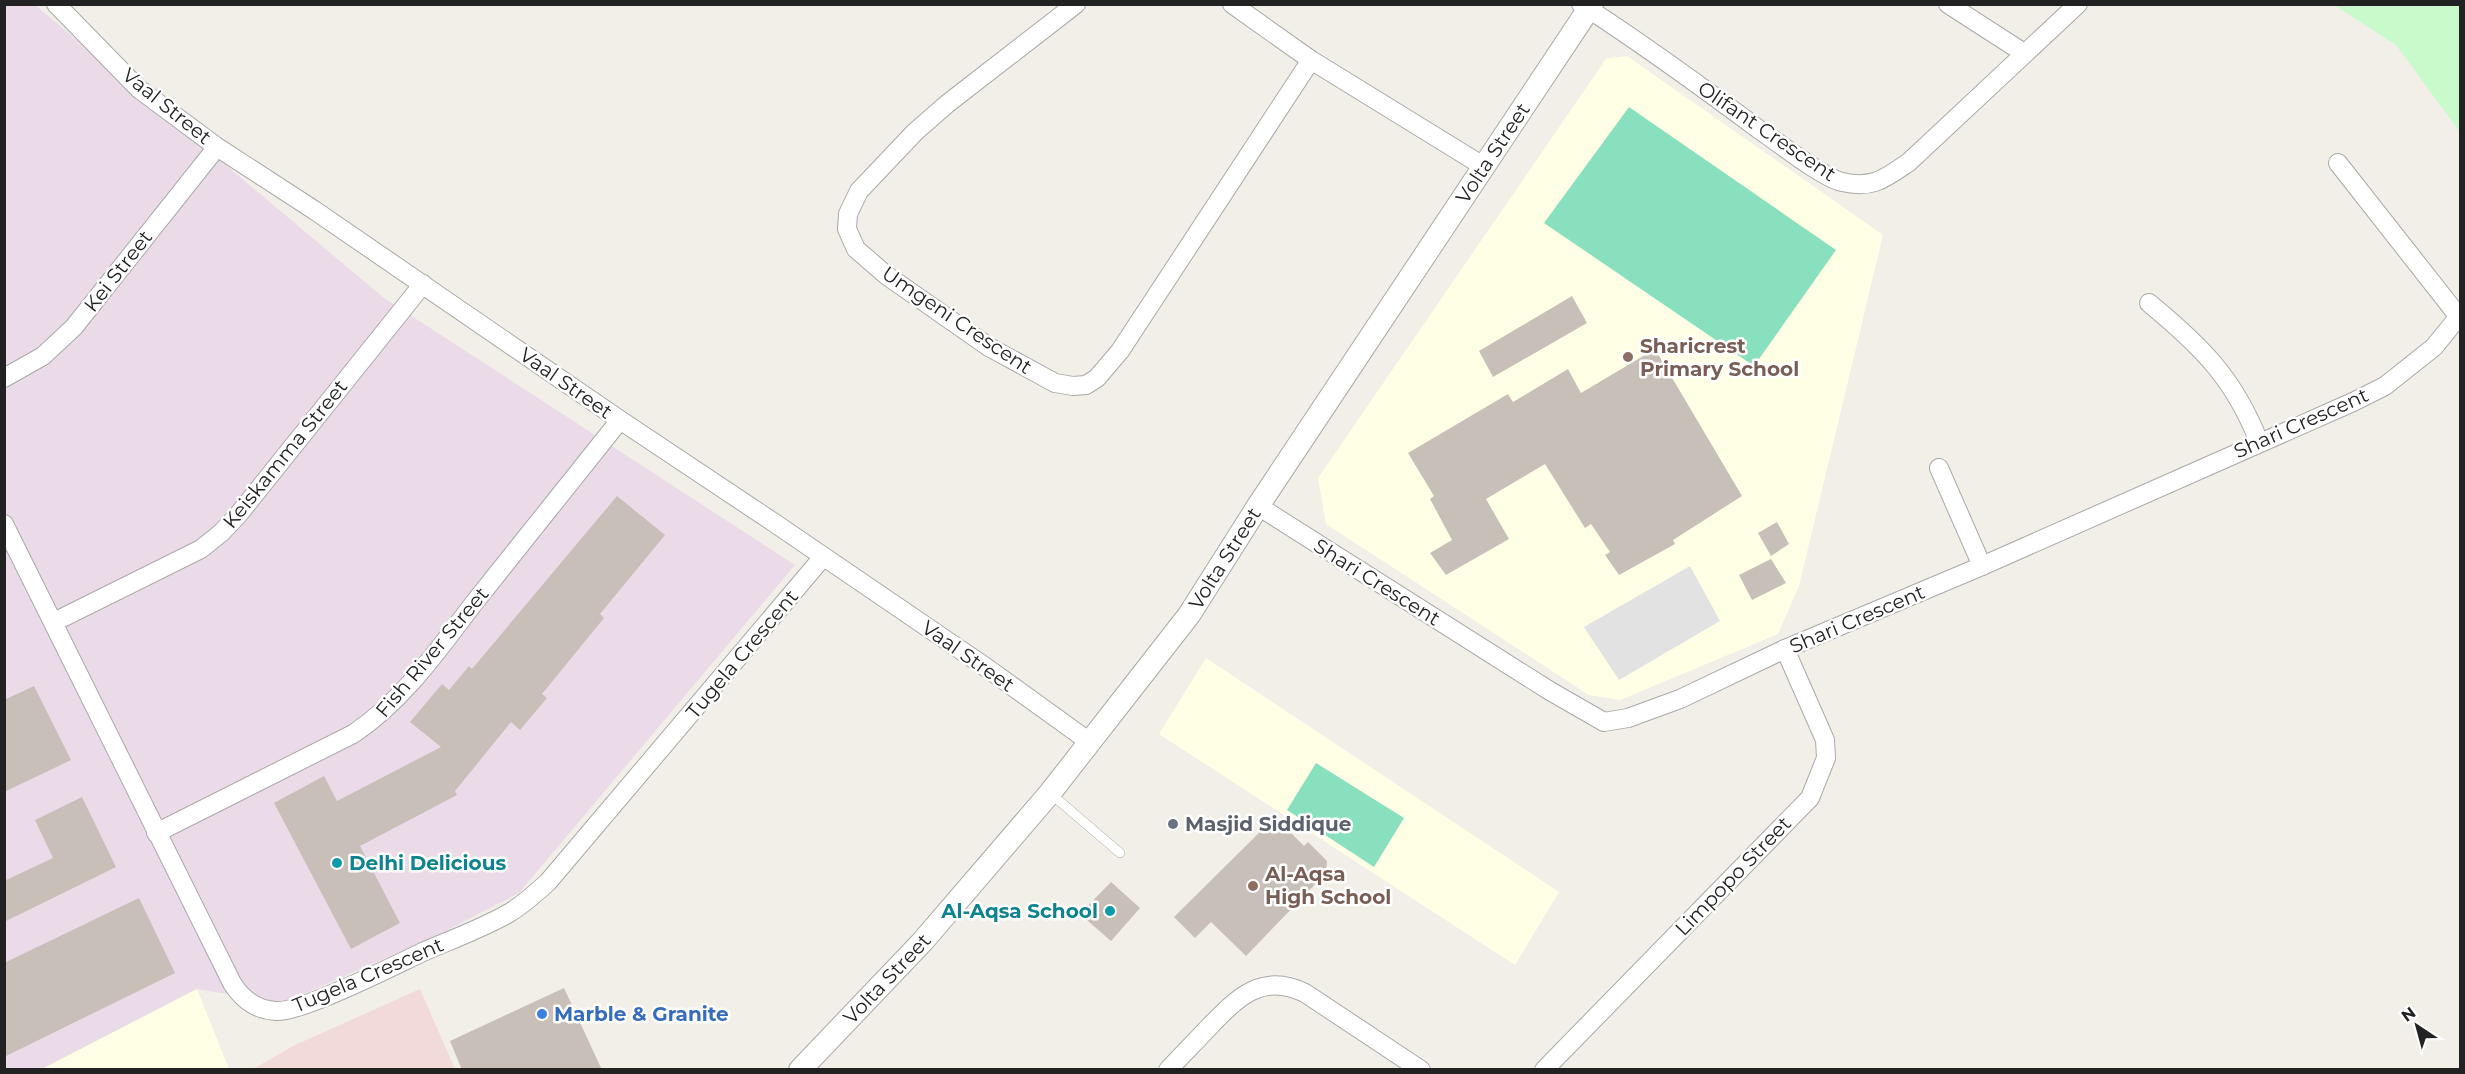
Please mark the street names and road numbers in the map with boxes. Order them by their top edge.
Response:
street label: Vaal Street [118,63,216,149]
street label: Olifant Crescent [1693,76,1841,186]
street label: Volta Street [1451,98,1535,208]
street label: Kei Street [79,225,157,317]
street label: Umgeni Crescent [878,261,1036,379]
street label: Vaal Street [515,342,617,424]
street label: Keiskamma Street [218,375,352,533]
street label: Shari Crescent [2230,383,2372,463]
street label: Volta Street [1184,503,1266,614]
street label: Shari Crescent [1309,533,1445,631]
street label: Shari Crescent [1786,580,1928,658]
street label: Fish River Street [371,582,493,722]
street label: Tugela Crescent [681,584,803,724]
street label: Vaal Street [917,615,1019,697]
street label: Limpopo Street [1670,811,1796,941]
street label: Volta Street [838,929,936,1029]
street label: Tugela Crescent [289,932,447,1018]

